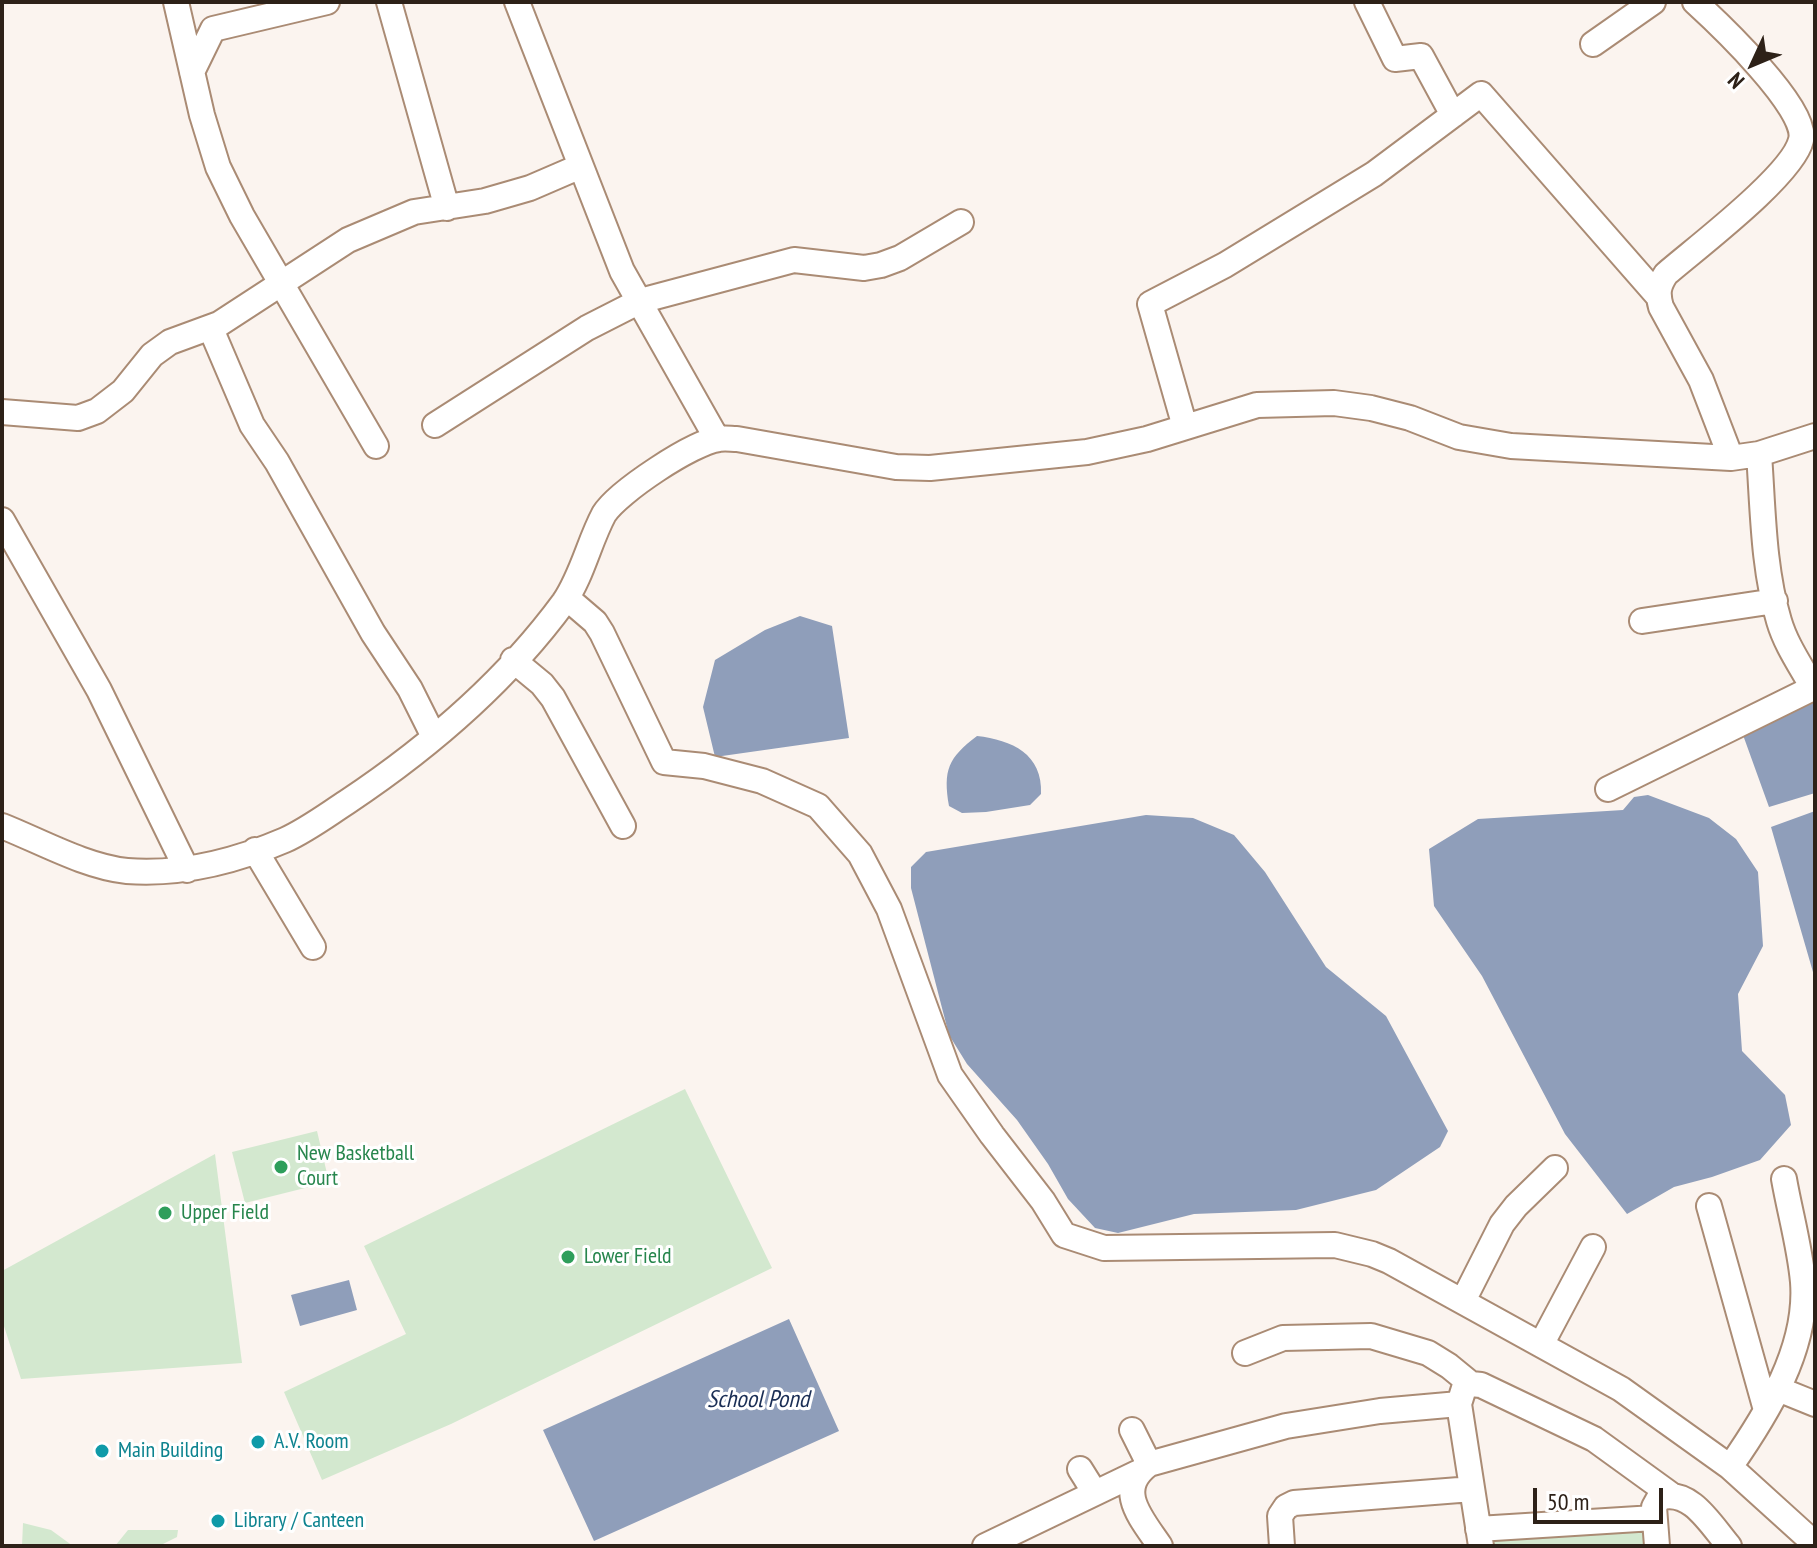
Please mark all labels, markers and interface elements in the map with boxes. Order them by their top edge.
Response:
north arrow [1713,24,1793,104]
text: N [1722,67,1750,95]
place label: New Basketball Court [297,1141,414,1192]
marker: New Basketball Court [272,1158,290,1176]
place label: Upper Field [181,1200,269,1226]
marker: Upper Field [156,1204,174,1222]
place label: Lower Field [584,1244,672,1270]
marker: Lower Field [559,1248,577,1266]
water label: School Pond [707,1386,809,1414]
place label: A.V. Room [274,1429,348,1455]
marker: A.V. Room [249,1433,267,1451]
place label: Main Building [118,1438,223,1464]
marker: Main Building [93,1442,111,1460]
scale bar [1537,1472,1667,1522]
text: 50 m [1547,1486,1589,1517]
place label: Library / Canteen [234,1508,364,1534]
marker: Library / Canteen [209,1512,227,1530]

